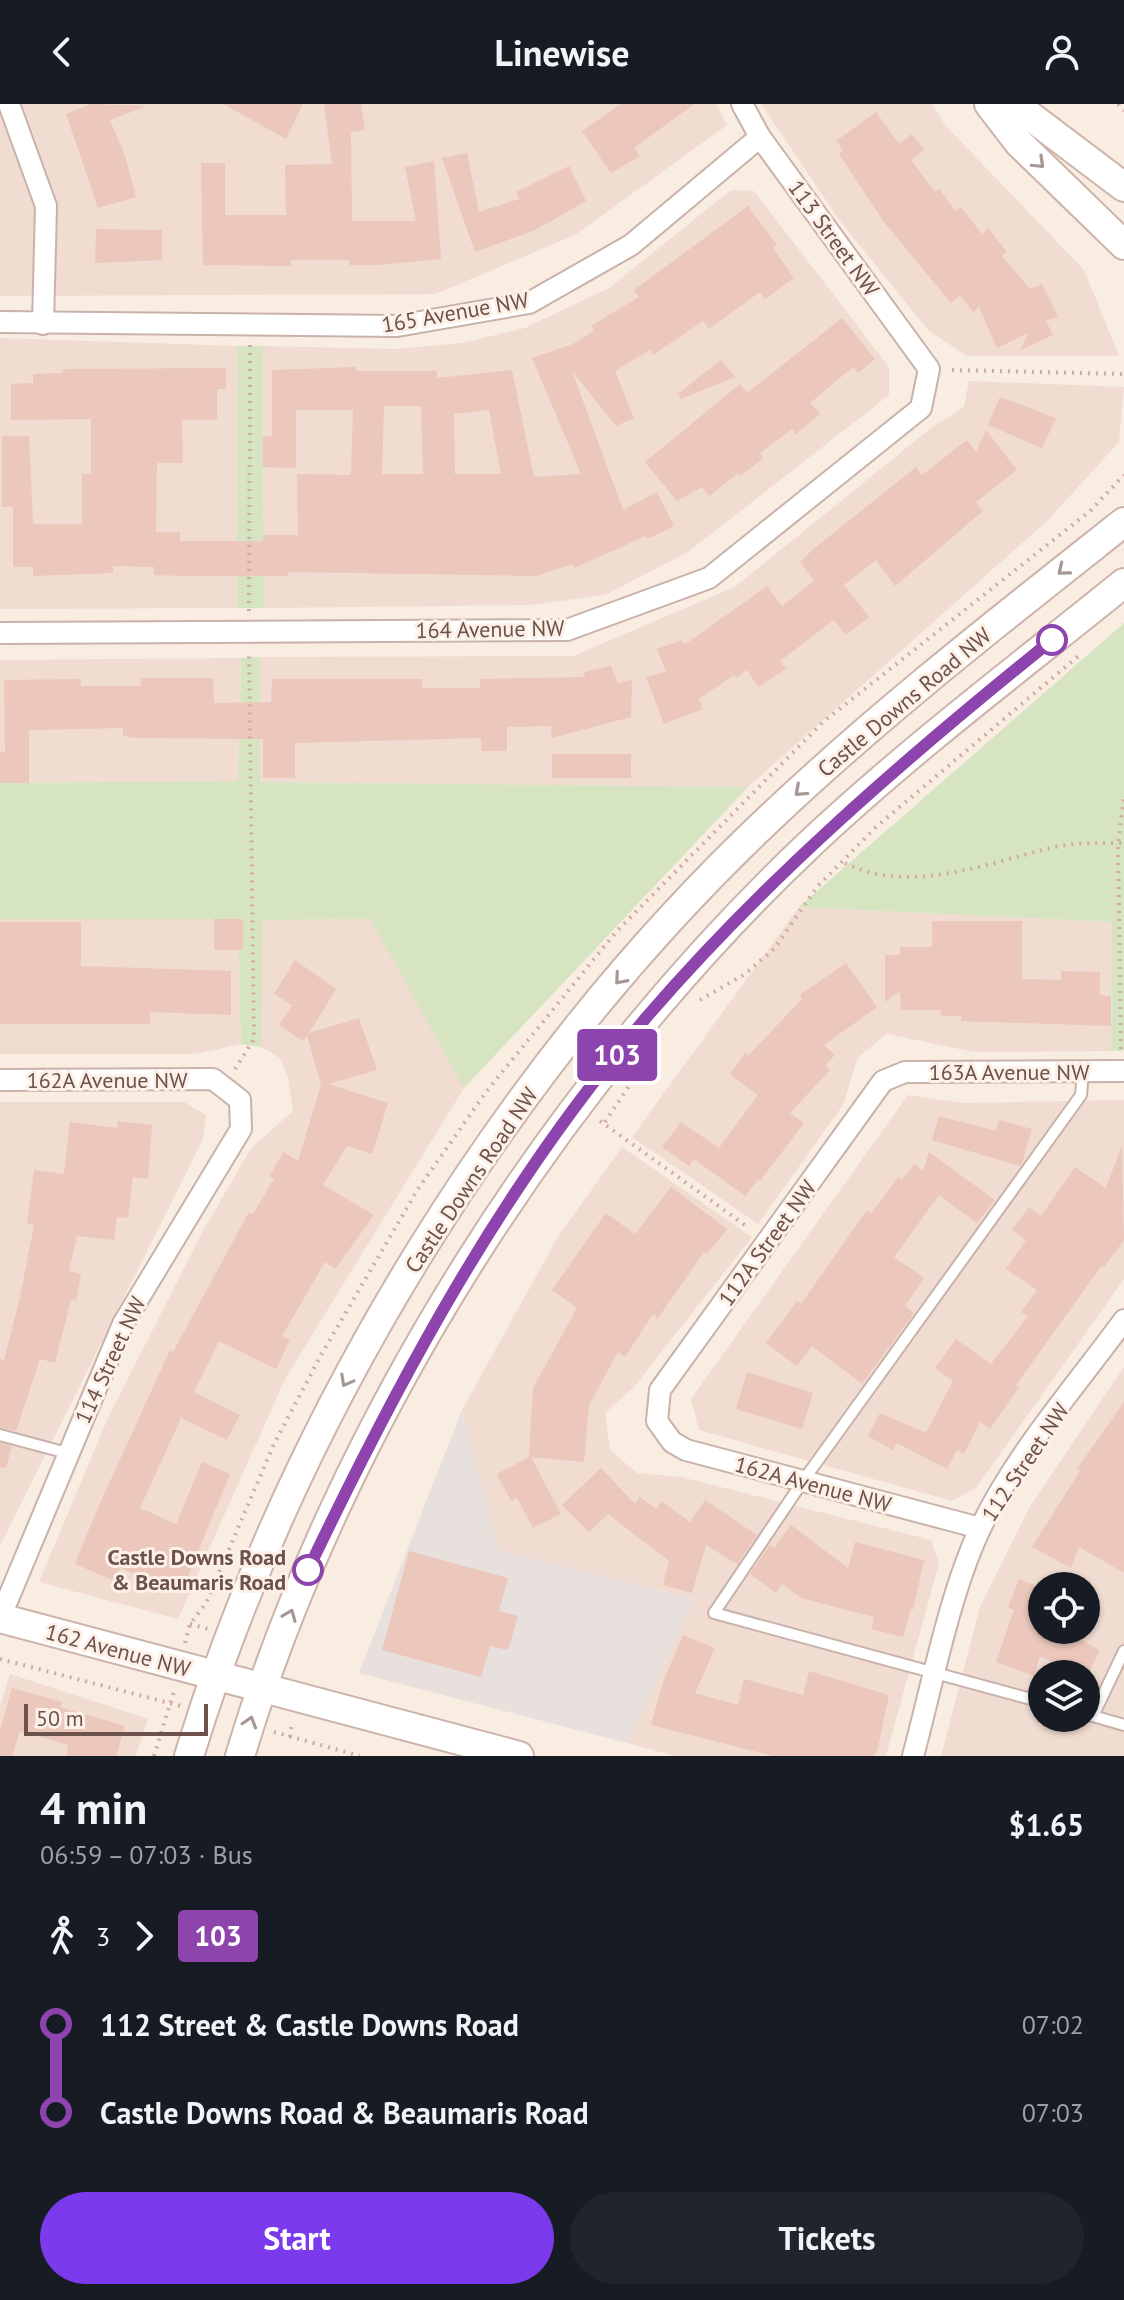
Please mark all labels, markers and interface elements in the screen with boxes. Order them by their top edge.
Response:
text: Linewise [494,29,630,76]
icon: back [40,30,84,74]
icon: person [1040,30,1084,74]
one-way arrow [1030,154,1044,169]
street label: 113 Street NW [782,174,886,302]
street label: 165 Avenue NW [379,285,531,339]
one-way arrow [1057,561,1072,575]
street label: 164 Avenue NW [415,614,565,644]
street label: Castle Downs Road NW [811,621,997,783]
unlabelled marker [1037,625,1067,655]
one-way arrow [794,782,809,796]
one-way arrow [615,970,630,984]
line badge: 103 [571,1029,663,1081]
text: 103 [593,1036,641,1073]
street label: 163A Avenue NW [929,1058,1090,1086]
street label: 162A Avenue NW [27,1066,188,1094]
street label: Castle Downs Road NW [398,1081,544,1278]
street label: 112A Street NW [712,1174,823,1311]
street label: 114 Street NW [68,1291,152,1428]
one-way arrow [341,1373,356,1388]
street label: 112 Street NW [975,1397,1075,1527]
street label: 162A Avenue NW [732,1450,895,1519]
place label: Castle Downs Road & Beaumaris Road [108,1543,286,1596]
marker: Castle Downs Road & Beaumaris Road [293,1555,323,1585]
map controls [1028,1572,1100,1732]
button: locate [1028,1572,1100,1644]
one-way arrow [280,1609,297,1623]
street label: 162 Avenue NW [43,1617,194,1683]
button: layers [1028,1660,1100,1732]
scale bar [24,1700,208,1736]
text: 50 m [36,1704,84,1732]
one-way arrow [241,1715,257,1729]
text: 4 min [40,1779,147,1836]
text: $1.65 [1009,1805,1084,1844]
text: 06:59 – 07:03 · Bus [40,1838,253,1871]
icon: walk [40,1914,84,1958]
icon: forward [122,1914,166,1958]
text: 103 [194,1917,242,1954]
text: 3 [96,1920,110,1953]
text: 112 Street & Castle Downs Road [100,2005,519,2044]
text: 07:02 [1022,2008,1084,2041]
text: Castle Downs Road & Beaumaris Road [100,2093,589,2132]
text: 07:03 [1022,2096,1084,2129]
button: Start [40,2192,554,2284]
button: Tickets [570,2192,1084,2284]

